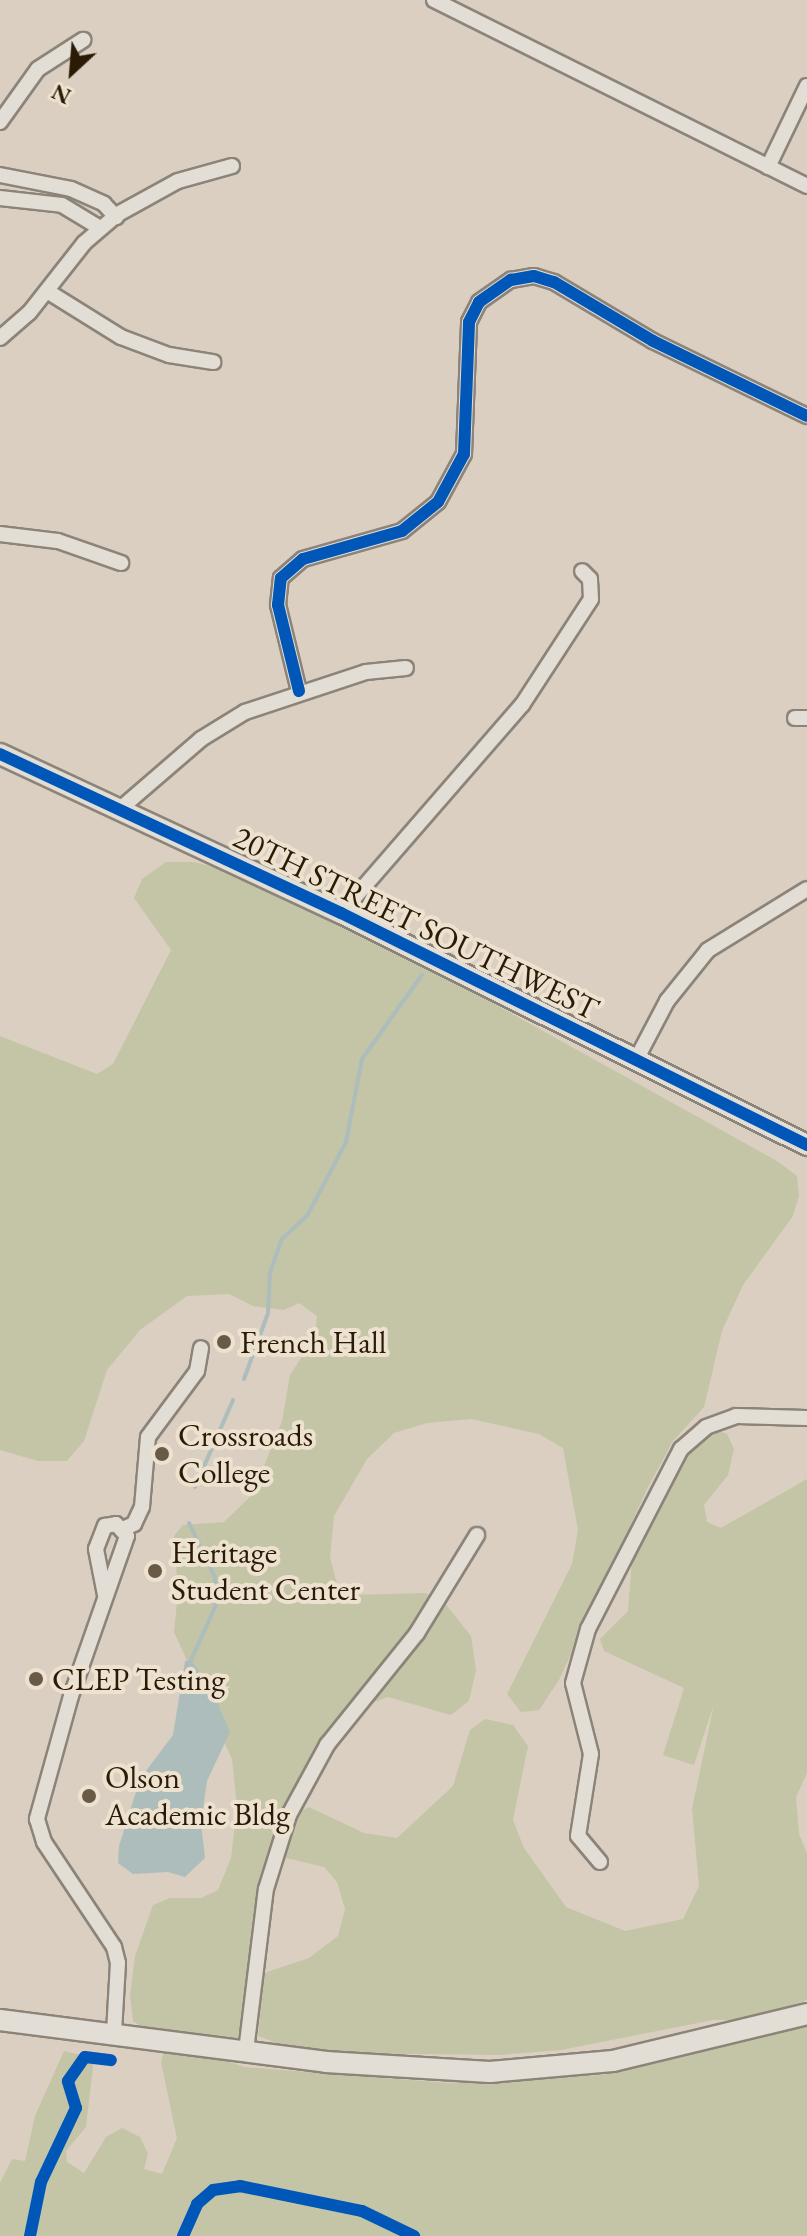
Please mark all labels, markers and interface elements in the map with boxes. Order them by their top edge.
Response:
north arrow [32,32,112,112]
text: N [47,77,76,111]
street label: 20TH STREET SOUTHWEST [227,818,605,1028]
place label: French Hall [240,1323,386,1361]
marker: French Hall [215,1333,233,1351]
place label: Crossroads College [178,1417,313,1492]
marker: Crossroads College [153,1445,171,1463]
place label: Heritage Student Center [171,1534,360,1609]
marker: Heritage Student Center [146,1562,164,1580]
place label: CLEP Testing [52,1660,225,1698]
marker: CLEP Testing [27,1670,45,1688]
place label: Olson Academic Bldg [105,1759,290,1834]
marker: Olson Academic Bldg [80,1787,98,1805]

